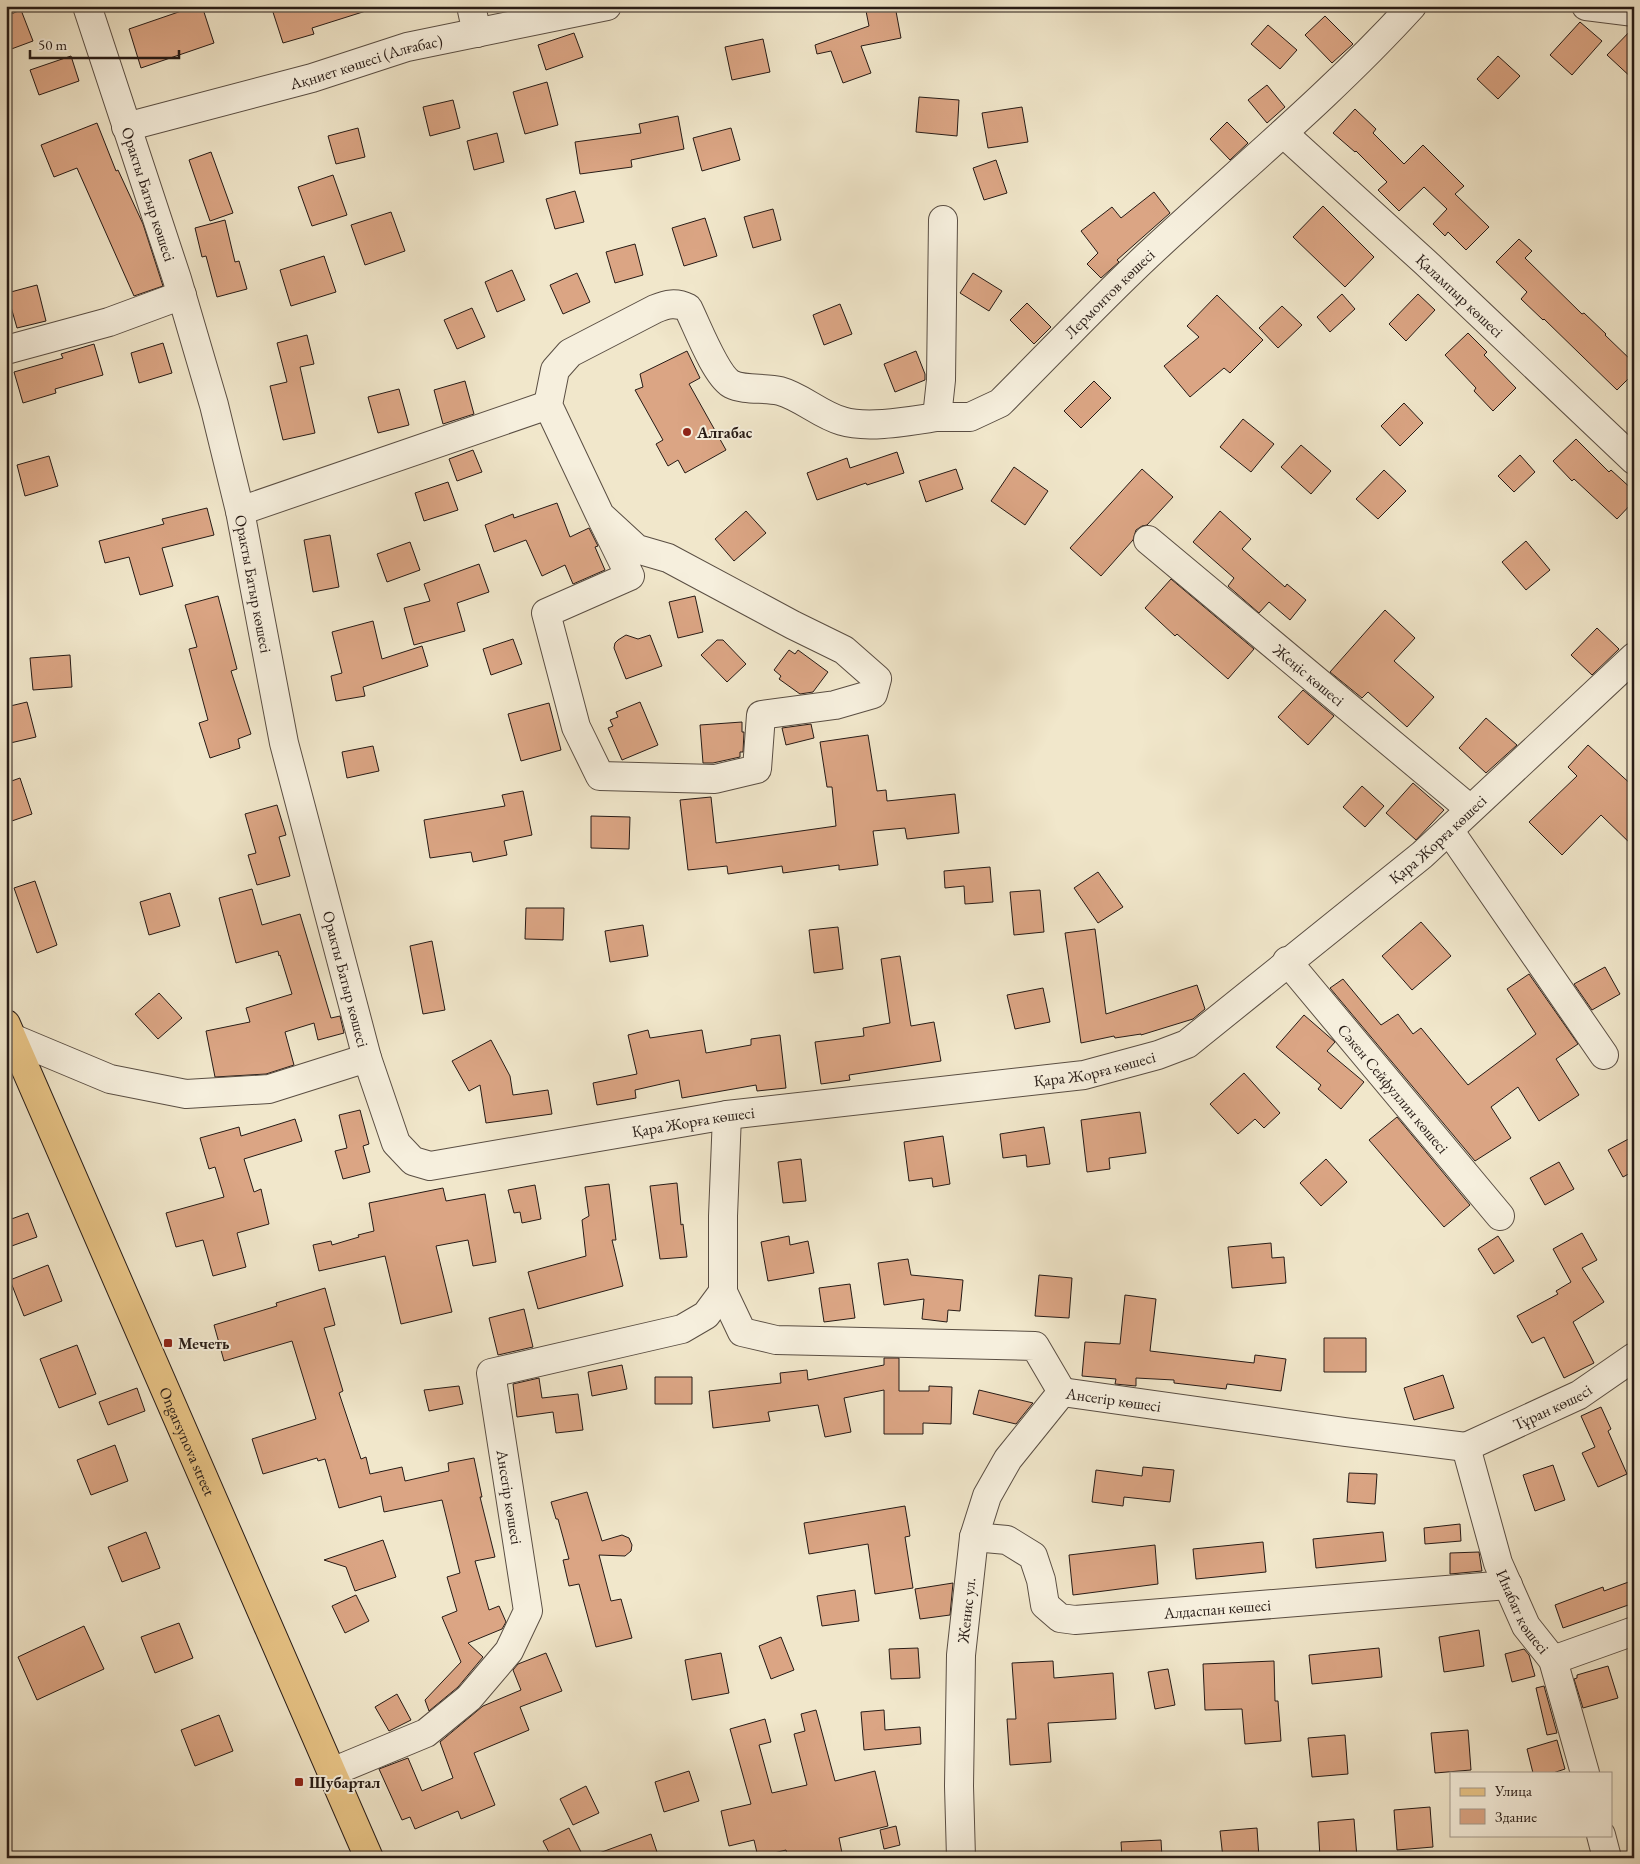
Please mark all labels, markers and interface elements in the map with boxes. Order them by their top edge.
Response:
scale bar [30,28,179,60]
street label: Ақниет көшесі (Алғабас) [287,30,444,95]
text: 50 m [38,35,67,54]
street label: Оракты Батыр көшесі [117,124,180,264]
street label: Лермонтов көшесі [1060,244,1159,343]
street label: Қалампыр көшесі [1411,249,1508,342]
place label: Алгабас [696,422,753,443]
marker: Алгабас [681,426,693,438]
street label: Оракты Батыр көшесі [230,513,277,655]
street label: Жеңіс көшесі [1268,639,1349,711]
street label: Қара Жорға көшесі [1385,790,1491,889]
street label: Оракты Батыр көшесі [318,909,374,1050]
street label: Сәкен Сейфуллин көшесі [1333,1019,1453,1158]
street label: Қара Жорға көшесі [1032,1046,1158,1092]
street label: Қара Жорға көшесі [630,1102,756,1142]
place label: Мечеть [178,1333,230,1354]
marker: Мечеть [162,1337,174,1349]
street label: Тұран көшесі [1510,1379,1596,1435]
street label: Ансегір көшесі [1064,1383,1162,1417]
street label: Ongarsynova street [154,1384,220,1499]
street label: Ансегір көшесі [491,1447,527,1546]
street label: Инабат көшесі [1491,1566,1554,1658]
street label: Женис ул. [952,1576,980,1645]
street label: Алдаспан көшесі [1162,1594,1272,1624]
place label: Шубартал [309,1772,380,1793]
legend [1450,1772,1612,1836]
marker: Шубартал [293,1776,305,1788]
text: Улица [1494,1781,1532,1800]
text: Здание [1495,1807,1537,1826]

